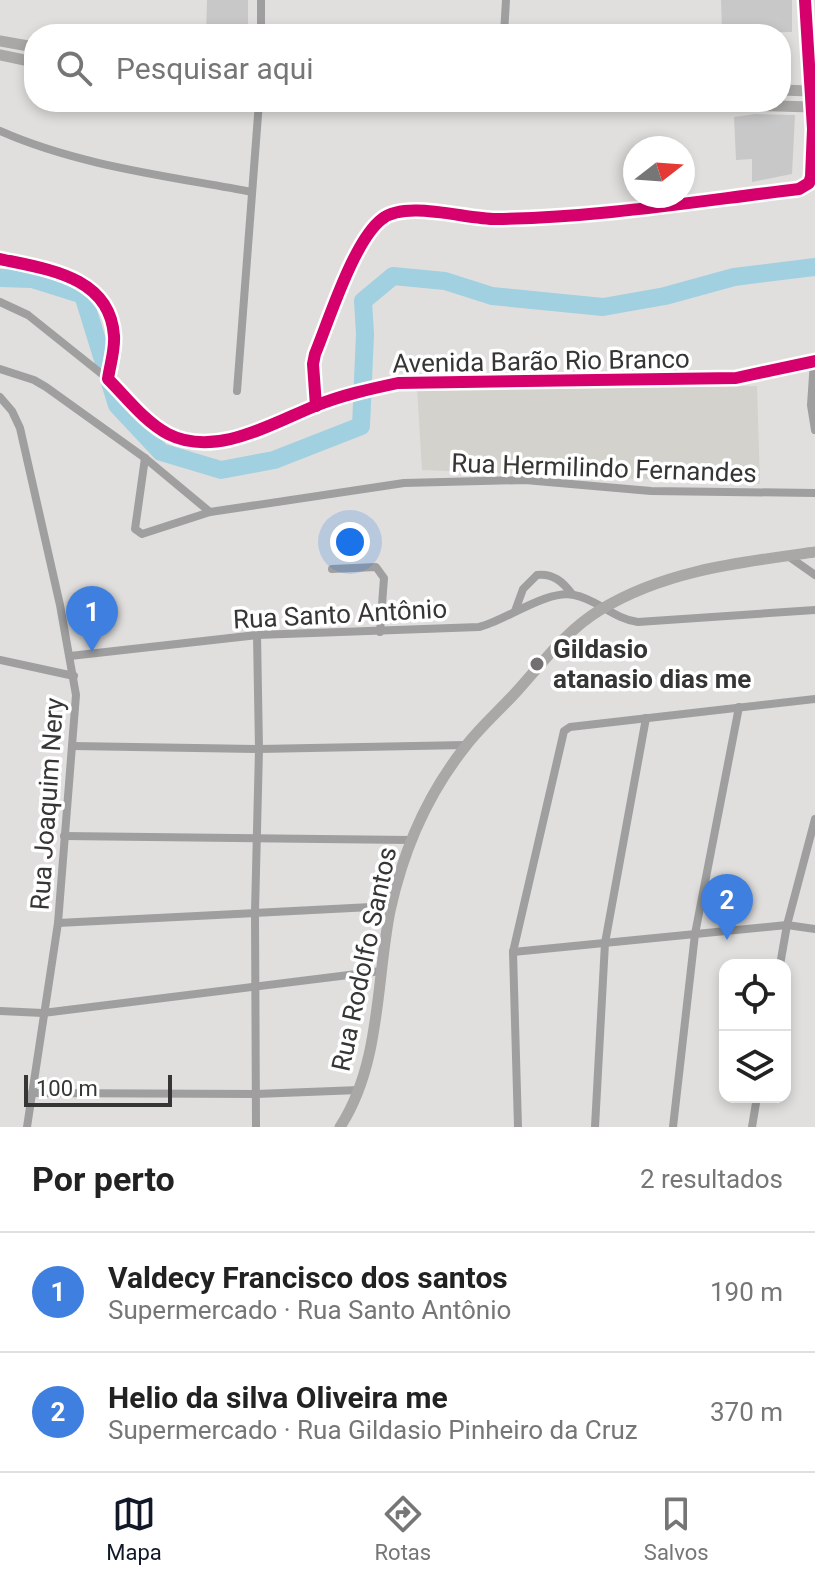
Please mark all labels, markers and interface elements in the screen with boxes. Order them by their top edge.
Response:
search box [24,24,791,112]
icon: search [52,46,96,90]
text: Pesquisar aqui [116,51,314,86]
north arrow [623,136,695,208]
street label: Avenida Barão Rio Branco [392,343,690,379]
street label: Rua Hermilindo Fernandes [451,448,757,488]
your location [330,522,370,562]
pin: 1 [66,586,118,652]
street label: Rua Santo Antônio [232,593,448,635]
place label: Gildasio atanasio dias me [553,634,751,694]
marker: Gildasio atanasio dias me [528,655,546,673]
street label: Rua Joaquim Nery [25,697,69,911]
street label: Rua Rodolfo Santos [326,844,402,1074]
pin: 2 [701,874,753,940]
map controls [719,959,791,1103]
button: locate [719,959,791,1031]
button: layers [719,1031,791,1103]
scale bar [24,1071,172,1107]
text: 100 m [36,1076,98,1101]
text: Por perto [32,1159,175,1199]
text: 2 resultados [640,1164,783,1194]
text: Valdecy Francisco dos santos [108,1260,508,1295]
text: 1 [51,1277,65,1307]
text: 190 m [710,1277,783,1307]
text: Supermercado · Rua Santo Antônio [108,1295,511,1325]
text: Helio da silva Oliveira me [108,1380,448,1415]
text: 2 [51,1397,65,1427]
text: 370 m [710,1397,783,1427]
text: Supermercado · Rua Gildasio Pinheiro da Cruz [108,1415,638,1445]
tab: Mapa [106,1492,162,1565]
tab: Rotas [375,1492,431,1565]
tab: Salvos [644,1492,709,1565]

